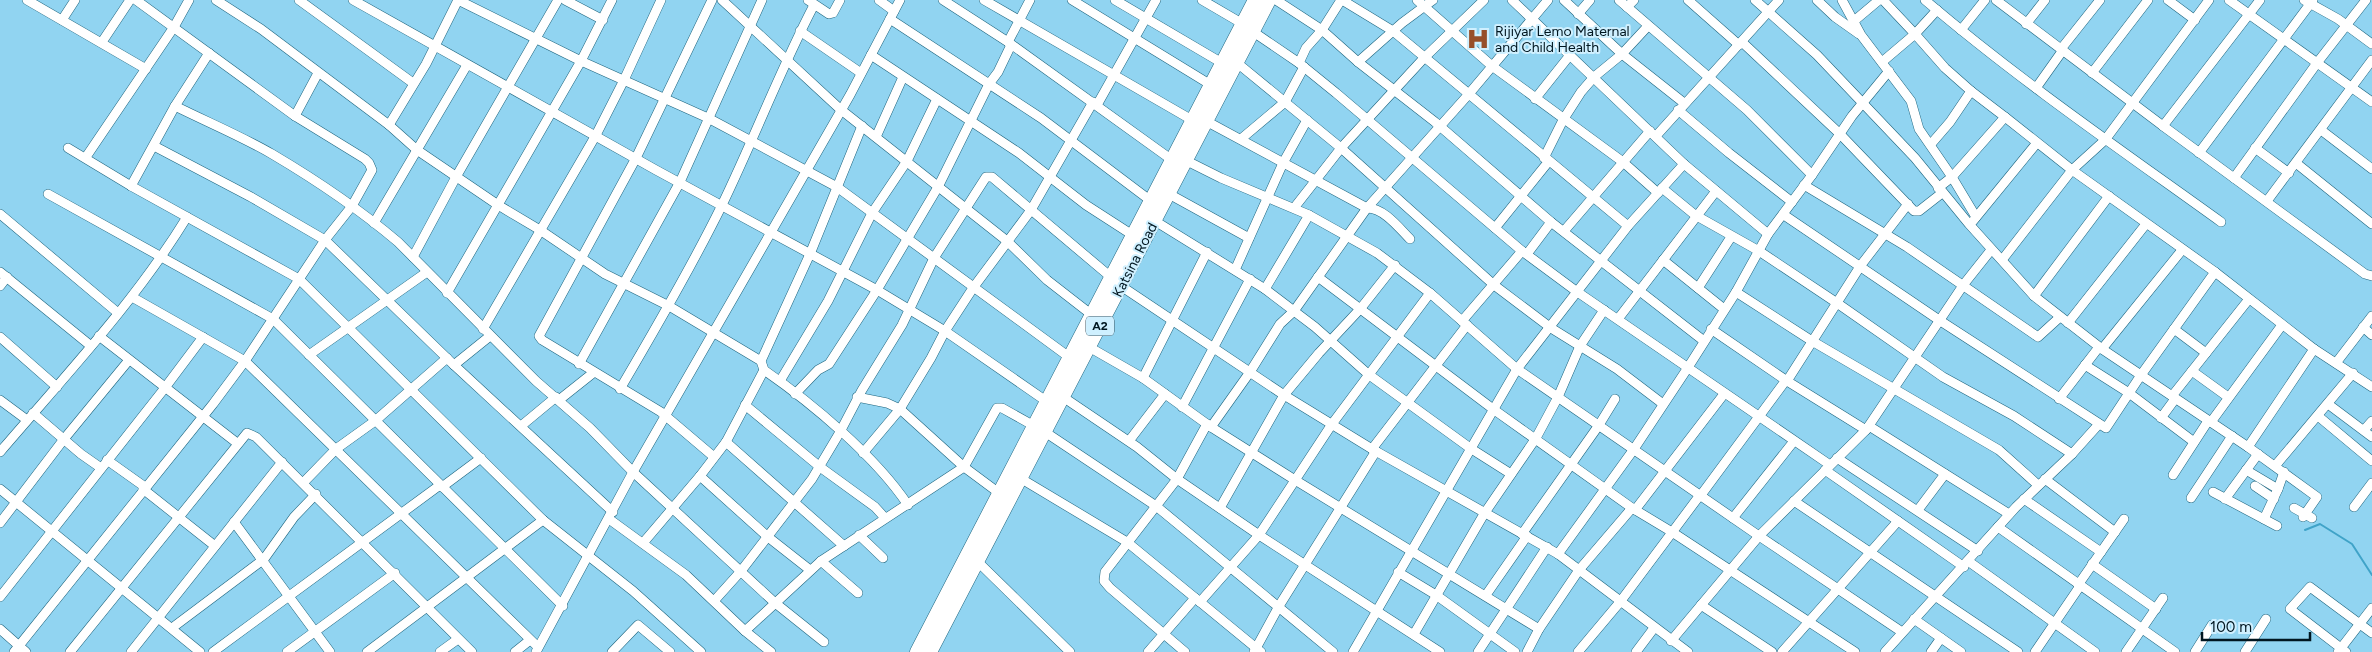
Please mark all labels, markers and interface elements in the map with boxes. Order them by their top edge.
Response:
place label: Rijiyar Lemo Maternal and Child Health [1495,23,1630,56]
hospital icon: Rijiyar Lemo Maternal and Child Health [1465,26,1491,52]
street label: Katsina Road [1109,220,1161,300]
road number: A2 [1086,316,1114,336]
scale bar [2202,610,2310,642]
text: 100 m [2210,618,2252,636]

